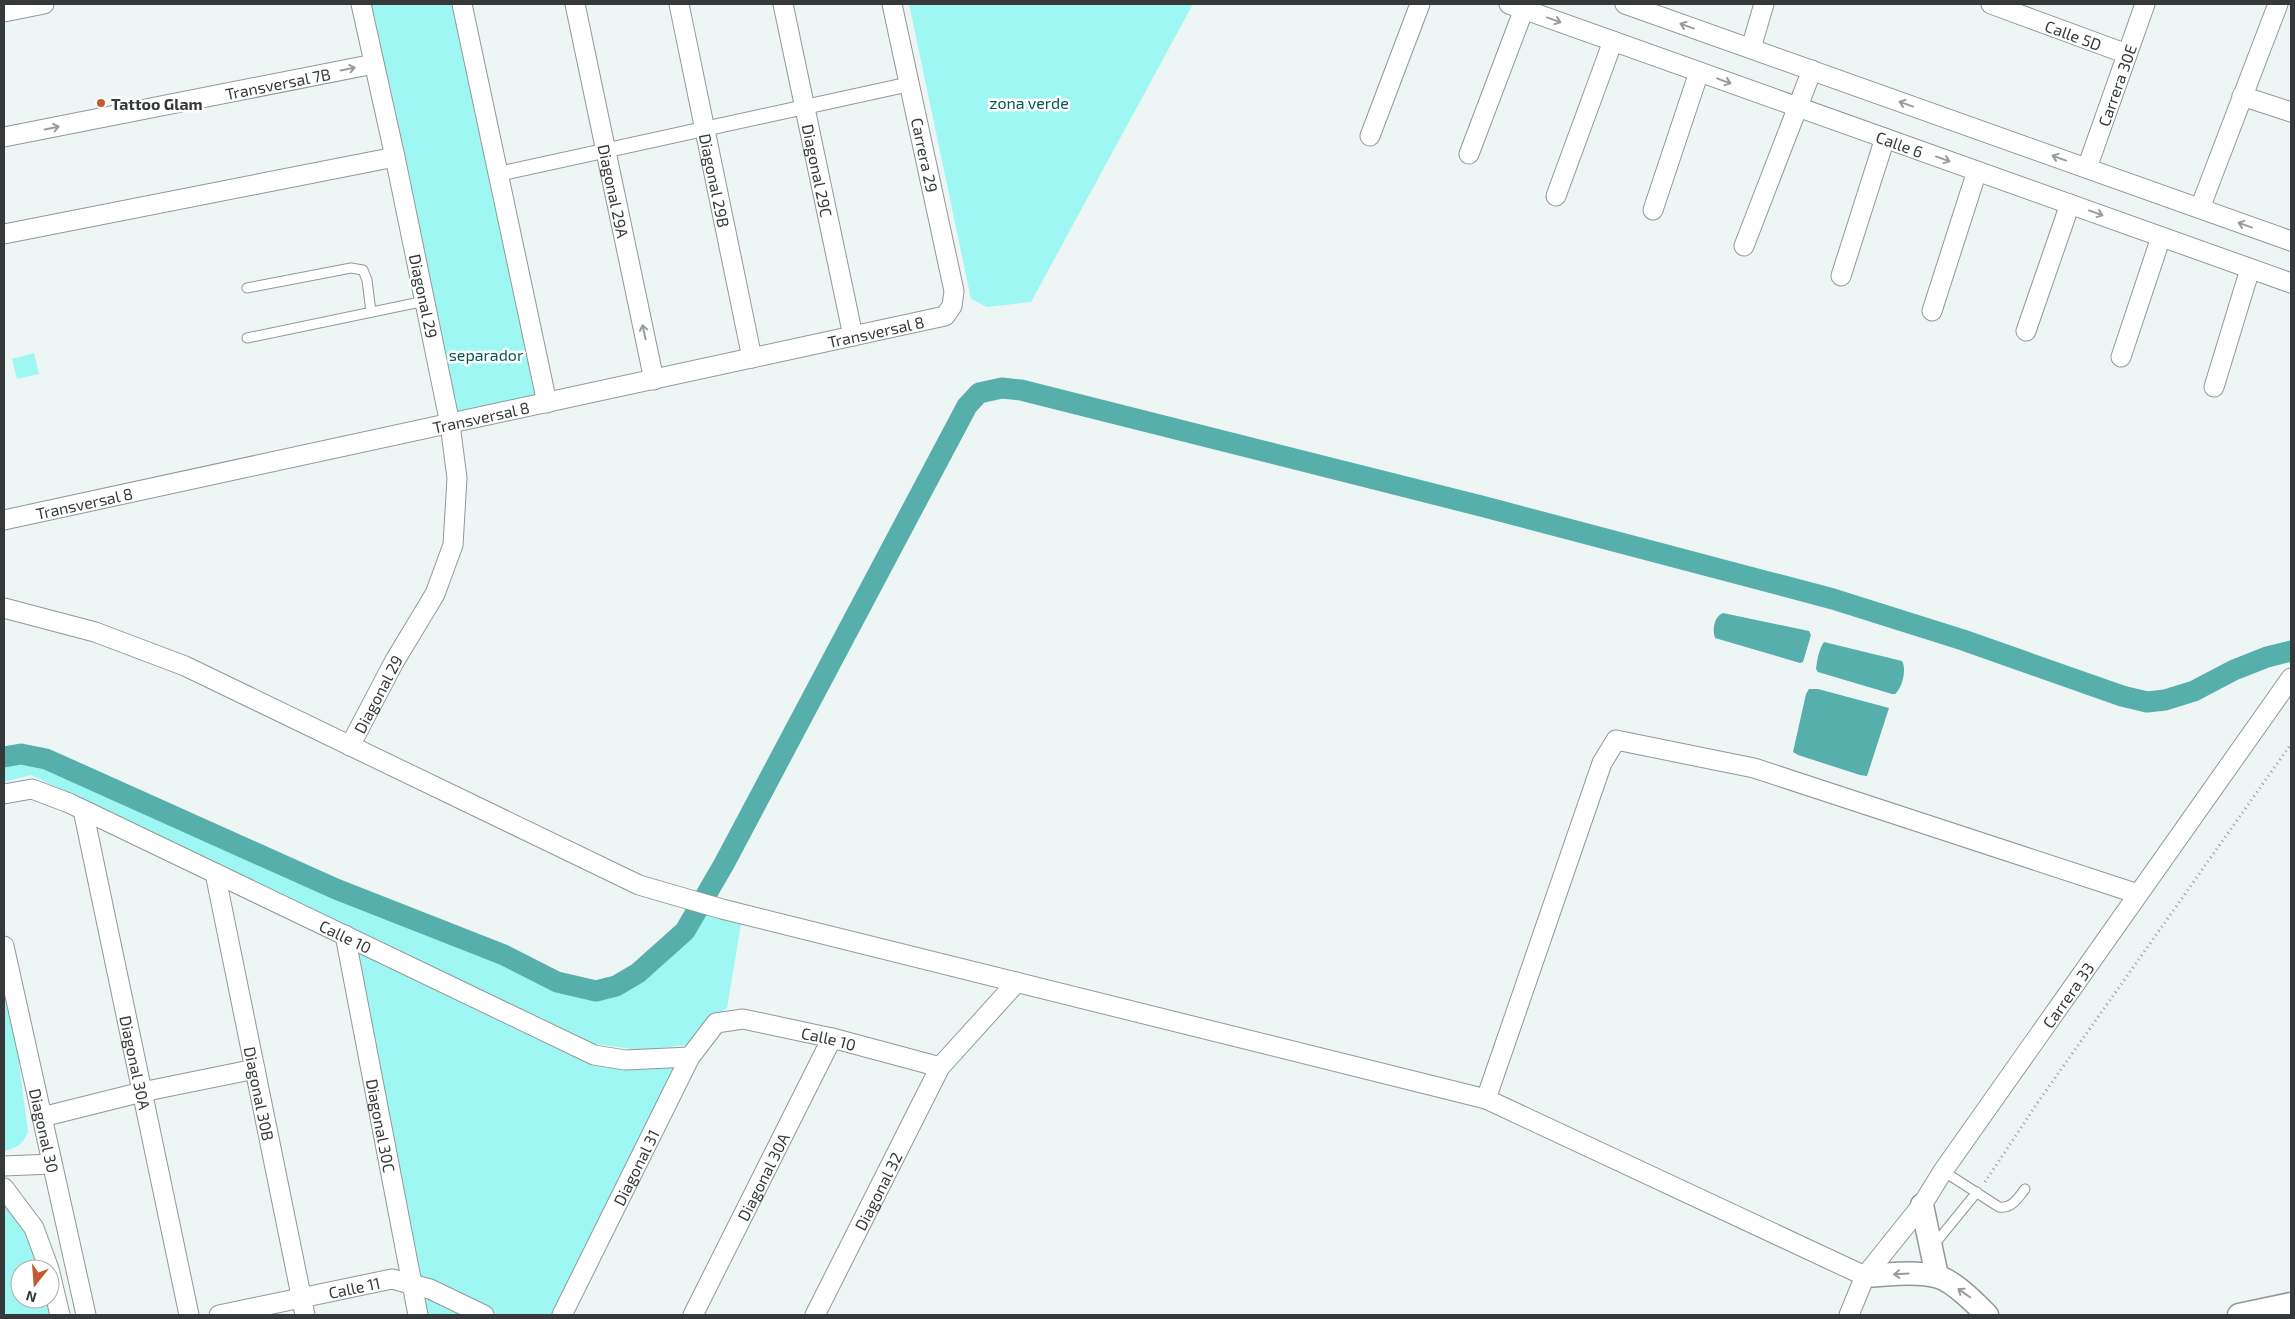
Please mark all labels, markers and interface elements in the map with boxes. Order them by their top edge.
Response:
street label: Calle 5D [2043,15,2104,53]
one-way arrow [1546,16,1562,25]
one-way arrow [1680,21,1695,30]
street label: Carrera 30E [2093,42,2140,128]
street label: Transversal 7B [223,63,332,103]
one-way arrow [340,63,356,73]
one-way arrow [1716,77,1731,86]
park label: zona verde [989,93,1069,112]
place label: Tattoo Glam [111,94,203,113]
marker: Tattoo Glam [95,97,107,109]
one-way arrow [1899,99,1914,108]
street label: Carrera 29 [908,116,942,194]
street label: Diagonal 29C [799,122,837,219]
one-way arrow [43,123,59,132]
street label: Calle 6 [1874,126,1926,161]
street label: Diagonal 29B [696,132,734,229]
street label: Diagonal 29A [595,142,633,240]
one-way arrow [2052,153,2068,162]
one-way arrow [1935,155,1950,164]
one-way arrow [2088,209,2104,219]
one-way arrow [2238,220,2254,229]
street label: Diagonal 29 [406,252,442,340]
street label: Transversal 8 [826,311,926,351]
one-way arrow [638,324,648,340]
park label: separador [449,345,524,364]
street label: Transversal 8 [431,397,531,436]
street label: Transversal 8 [34,483,134,522]
street label: Diagonal 29 [349,651,406,736]
street label: Calle 10 [317,915,375,956]
street label: Carrera 33 [2038,958,2097,1031]
street label: Diagonal 30A [117,1014,155,1111]
street label: Calle 10 [800,1022,858,1054]
street label: Diagonal 30B [241,1045,279,1142]
street label: Diagonal 30C [363,1077,400,1174]
street label: Diagonal 30 [26,1086,64,1175]
street label: Diagonal 31 [608,1126,662,1208]
street label: Diagonal 30A [733,1129,793,1224]
street label: Diagonal 32 [850,1149,905,1233]
north arrow [10,1259,60,1309]
one-way arrow [1893,1270,1909,1279]
street label: Calle 11 [327,1272,382,1302]
text: N [24,1287,38,1307]
one-way arrow [1957,1288,1971,1298]

